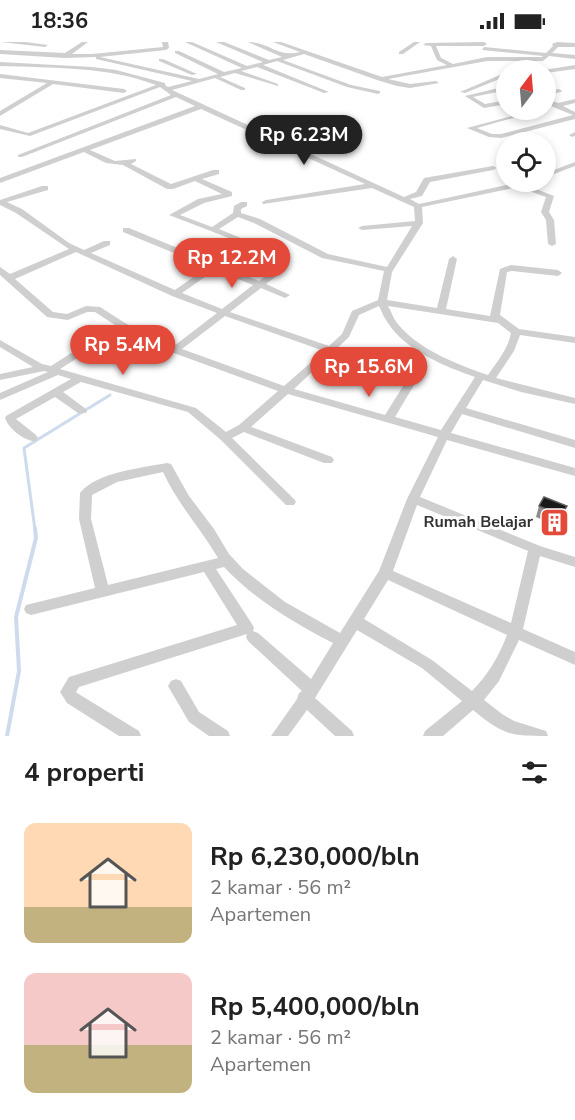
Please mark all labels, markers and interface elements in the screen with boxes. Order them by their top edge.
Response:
text: 18:36 [30,6,88,36]
north arrow [496,60,556,120]
map controls [496,60,556,192]
pin: Rp 6.23M [242,115,366,166]
text: Rp 6.23M [259,121,349,148]
button: locate [496,132,556,192]
pin: Rp 12.2M [170,238,294,289]
text: Rp 12.2M [187,244,277,271]
pin: Rp 5.4M [68,325,178,376]
text: Rp 5.4M [84,331,162,358]
pin: Rp 15.6M [307,347,431,398]
text: Rp 15.6M [324,353,414,380]
building icon: Rumah Belajar [538,506,570,538]
place label: Rumah Belajar [424,511,534,533]
text: 4 properti [24,755,144,790]
icon: filters [518,756,551,789]
text: Rp 6,230,000/bln [210,839,420,874]
icon: home [72,847,144,919]
text: 2 kamar · 56 m² [210,874,351,901]
text: Apartemen [210,901,311,928]
text: Rp 5,400,000/bln [210,989,420,1024]
icon: home [72,997,144,1069]
text: 2 kamar · 56 m² [210,1024,351,1051]
text: Apartemen [210,1051,311,1078]

